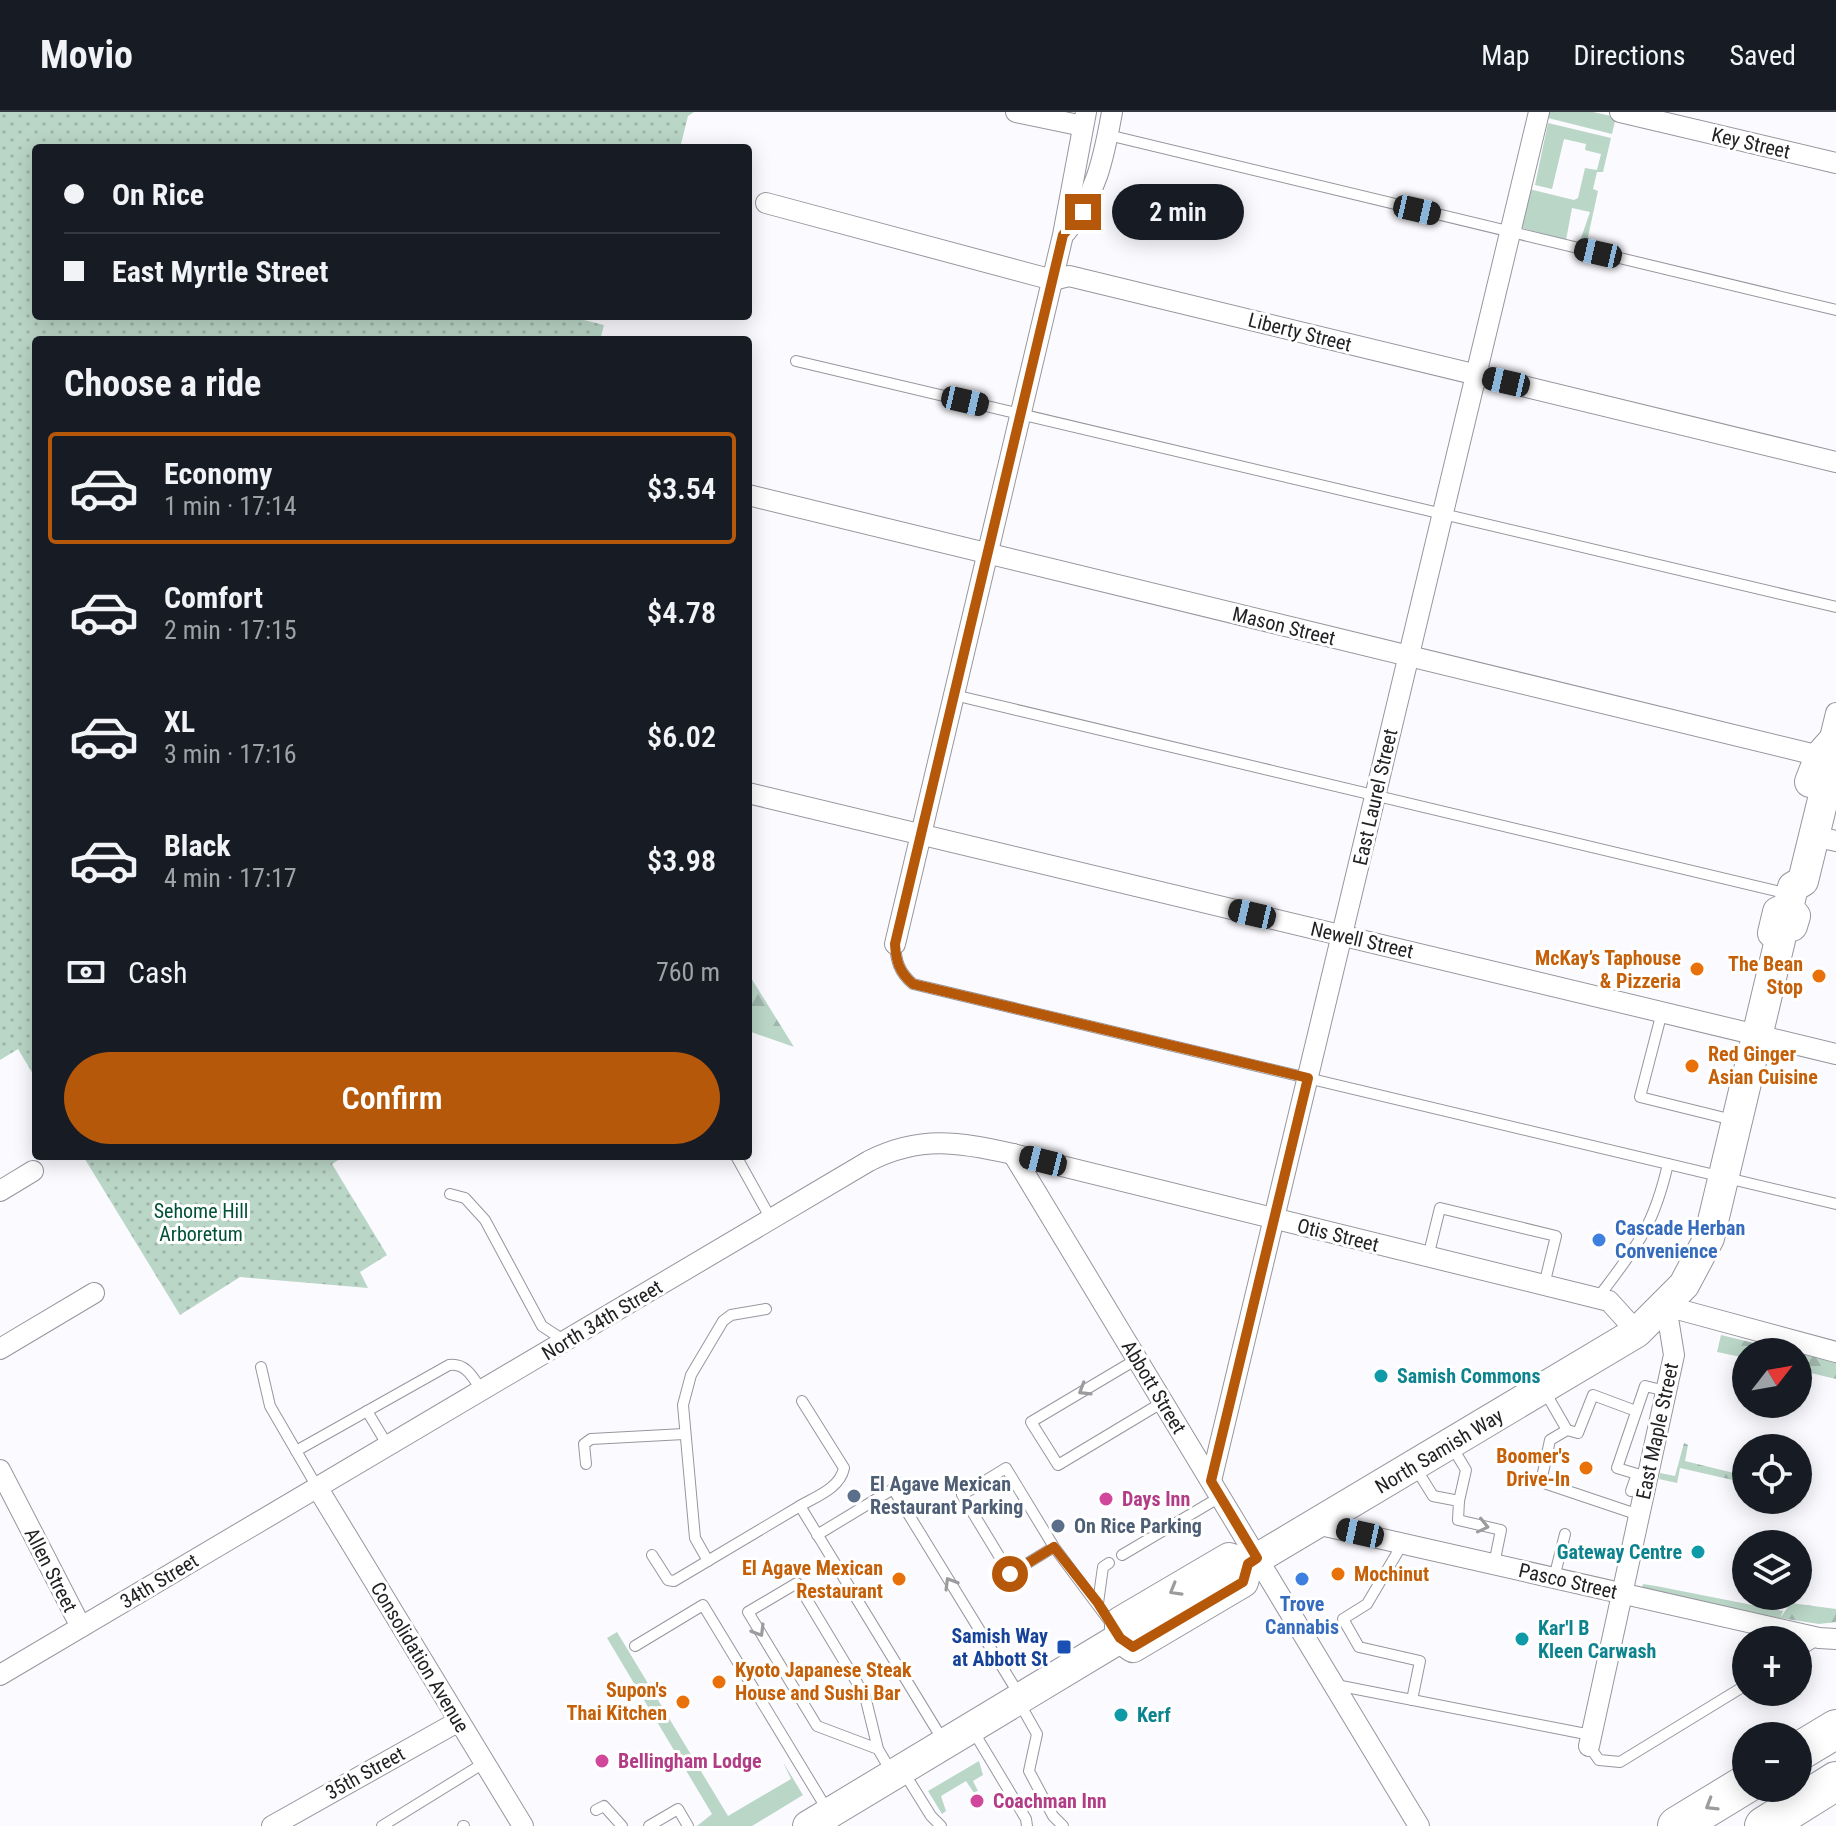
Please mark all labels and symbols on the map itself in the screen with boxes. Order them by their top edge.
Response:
street label: Key Street [1709,122,1793,164]
callout: 2 min [1111,184,1243,240]
car [1391,193,1443,227]
route end [1065,194,1101,230]
car [1572,236,1624,270]
street label: Liberty Street [1246,308,1354,356]
car [1480,365,1532,399]
car [939,384,991,418]
street label: Mason Street [1230,602,1338,650]
street label: East Laurel Street [1348,726,1402,868]
car [1226,897,1278,931]
street label: Newell Street [1308,917,1416,963]
place label: McKay’s Taphouse & Pizzeria [1535,946,1681,993]
place label: The Bean Stop [1728,952,1803,999]
marker: McKay’s Taphouse & Pizzeria [1688,960,1706,978]
marker: The Bean Stop [1810,967,1828,985]
place label: Red Ginger Asian Cuisine [1708,1042,1818,1089]
marker: Red Ginger Asian Cuisine [1683,1057,1701,1075]
car [1017,1144,1069,1178]
park label: Sehome Hill Arboretum [154,1199,248,1246]
street label: Otis Street [1295,1213,1381,1257]
place label: Cascade Herban Convenience [1615,1216,1745,1263]
marker: Cascade Herban Convenience [1590,1231,1608,1249]
street label: North 34th Street [538,1275,667,1365]
street label: Abbott Street [1117,1336,1191,1438]
north arrow [1732,1338,1812,1418]
street label: East Maple Street [1631,1360,1683,1502]
place label: Samish Commons [1397,1364,1541,1388]
marker: Samish Commons [1372,1367,1390,1385]
one-way arrow [1078,1380,1093,1396]
street label: North Samish Way [1371,1403,1507,1499]
place label: Boomer's Drive-In [1496,1444,1570,1491]
marker: Boomer's Drive-In [1577,1459,1595,1477]
place label: El Agave Mexican Restaurant Parking [870,1472,1023,1519]
marker: El Agave Mexican Restaurant Parking [845,1487,863,1505]
place label: Days Inn [1122,1487,1190,1511]
marker: Days Inn [1097,1490,1115,1508]
place label: On Rice Parking [1074,1514,1202,1538]
car [1334,1516,1386,1550]
one-way arrow [1476,1516,1490,1533]
marker: On Rice Parking [1049,1517,1067,1535]
street label: Allen Street [20,1524,82,1616]
place label: Gateway Centre [1557,1540,1682,1564]
marker: Gateway Centre [1689,1543,1707,1561]
street label: 34th Street [116,1548,202,1614]
place label: El Agave Mexican Restaurant [742,1556,883,1603]
route start [992,1556,1028,1592]
street label: Pasco Street [1516,1558,1620,1604]
place label: Mochinut [1354,1562,1429,1586]
marker: Mochinut [1329,1565,1347,1583]
marker: El Agave Mexican Restaurant [890,1570,908,1588]
marker: Trove Cannabis [1293,1570,1311,1588]
street label: Consolidation Avenue [366,1577,474,1737]
one-way arrow [945,1577,960,1592]
one-way arrow [1169,1580,1183,1596]
place label: Trove Cannabis [1265,1592,1339,1639]
place label: Kar'l B Kleen Carwash [1538,1616,1656,1663]
one-way arrow [750,1622,765,1637]
place label: Samish Way at Abbott St [952,1624,1048,1671]
marker: Kar'l B Kleen Carwash [1513,1630,1531,1648]
marker: Samish Way at Abbott St [1055,1638,1073,1656]
place label: Kyoto Japanese Steak House and Sushi Bar [735,1658,912,1705]
marker: Kyoto Japanese Steak House and Sushi Bar [710,1673,728,1691]
place label: Supon's Thai Kitchen [567,1678,667,1725]
marker: Supon's Thai Kitchen [674,1693,692,1711]
place label: Kerf [1137,1703,1171,1727]
marker: Kerf [1112,1706,1130,1724]
street label: 35th Street [321,1741,409,1805]
place label: Bellingham Lodge [618,1749,762,1773]
marker: Bellingham Lodge [593,1752,611,1770]
place label: Coachman Inn [993,1789,1107,1813]
marker: Coachman Inn [968,1792,986,1810]
one-way arrow [1705,1795,1720,1811]

